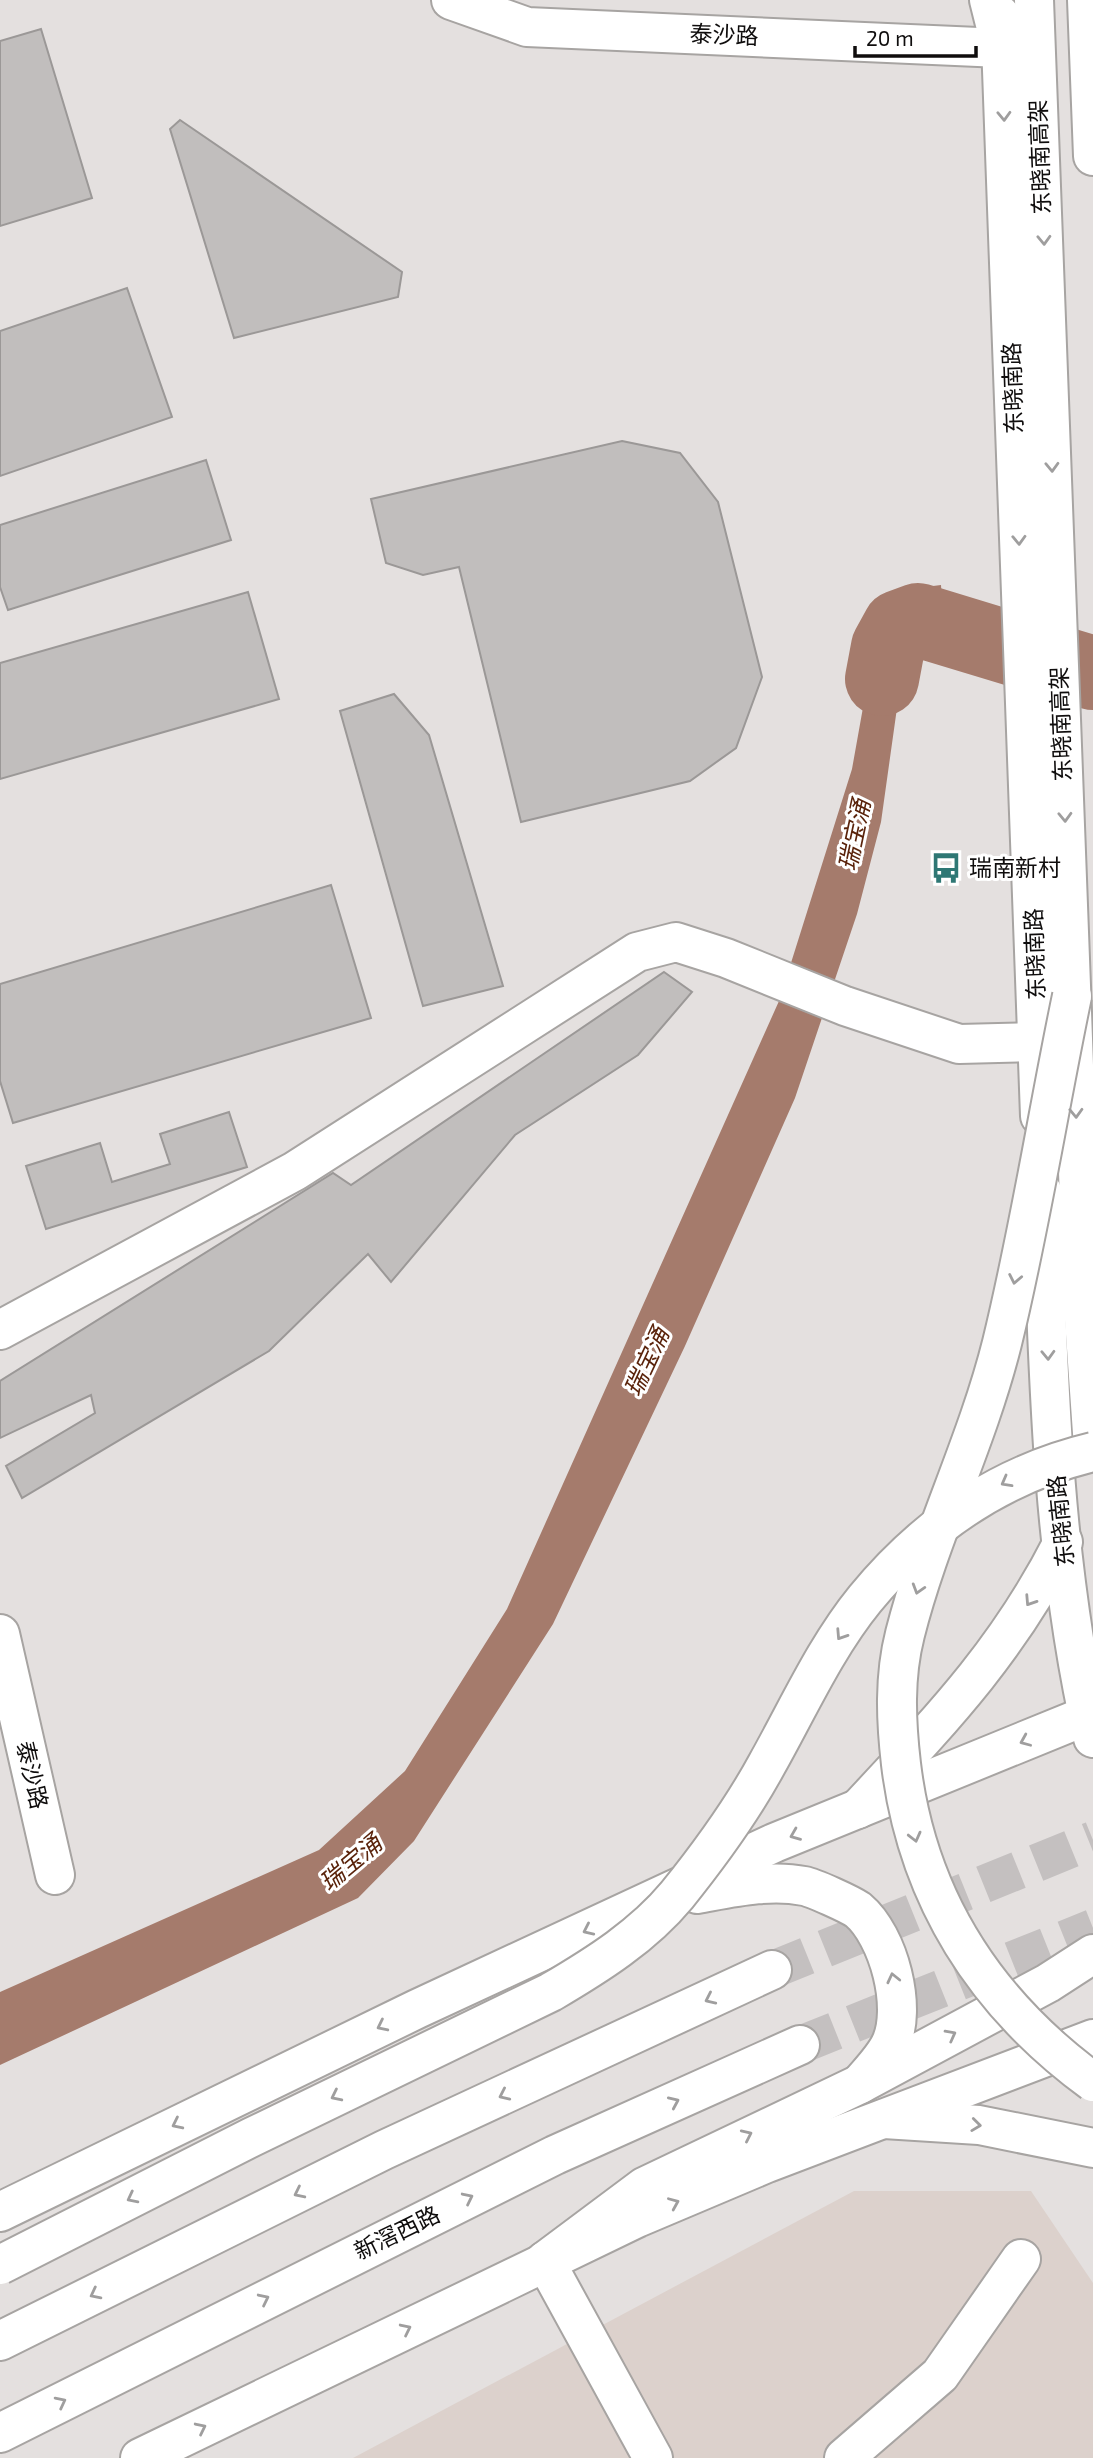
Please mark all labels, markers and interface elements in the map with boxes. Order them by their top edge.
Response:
scale bar [855,14,976,58]
street label: 泰沙路 [689,19,759,49]
text: 20 m [866,25,914,50]
street label: 东晓南高架 [1023,99,1055,215]
one-way arrow [996,111,1011,122]
one-way arrow [1036,234,1051,245]
street label: 东晓南路 [996,342,1028,434]
one-way arrow [1044,462,1060,473]
one-way arrow [1012,534,1027,545]
street label: 东晓南高架 [1044,666,1076,782]
water label: 瑞宝涌 [832,794,876,873]
one-way arrow [1057,811,1072,822]
bus stop icon: 瑞南新村 [929,851,963,885]
place label: 瑞南新村 [969,853,1061,881]
street label: 东晓南路 [1018,908,1050,1000]
one-way arrow [1069,1107,1084,1118]
one-way arrow [1008,1273,1023,1285]
water label: 瑞宝涌 [617,1320,675,1400]
one-way arrow [1040,1350,1055,1361]
one-way arrow [1001,1474,1013,1487]
street label: 东晓南路 [1041,1474,1079,1568]
one-way arrow [911,1582,926,1594]
one-way arrow [1025,1594,1038,1607]
one-way arrow [836,1628,849,1641]
one-way arrow [1019,1733,1031,1747]
street label: 泰沙路 [12,1738,54,1812]
water label: 瑞宝涌 [313,1826,389,1896]
one-way arrow [790,1826,802,1840]
one-way arrow [906,1830,921,1842]
one-way arrow [583,1921,595,1935]
one-way arrow [886,1972,901,1984]
one-way arrow [705,1990,717,2004]
one-way arrow [377,2018,389,2032]
one-way arrow [944,2030,957,2043]
one-way arrow [499,2087,511,2101]
one-way arrow [331,2088,343,2102]
one-way arrow [666,2096,679,2110]
one-way arrow [172,2116,184,2130]
one-way arrow [971,2117,982,2132]
one-way arrow [740,2130,752,2144]
one-way arrow [294,2184,306,2198]
one-way arrow [127,2189,139,2203]
one-way arrow [461,2192,473,2206]
one-way arrow [667,2197,679,2211]
street label: 新滘西路 [349,2199,444,2265]
one-way arrow [90,2286,102,2300]
one-way arrow [257,2293,269,2307]
one-way arrow [399,2323,411,2337]
one-way arrow [53,2396,66,2410]
one-way arrow [194,2423,206,2437]

